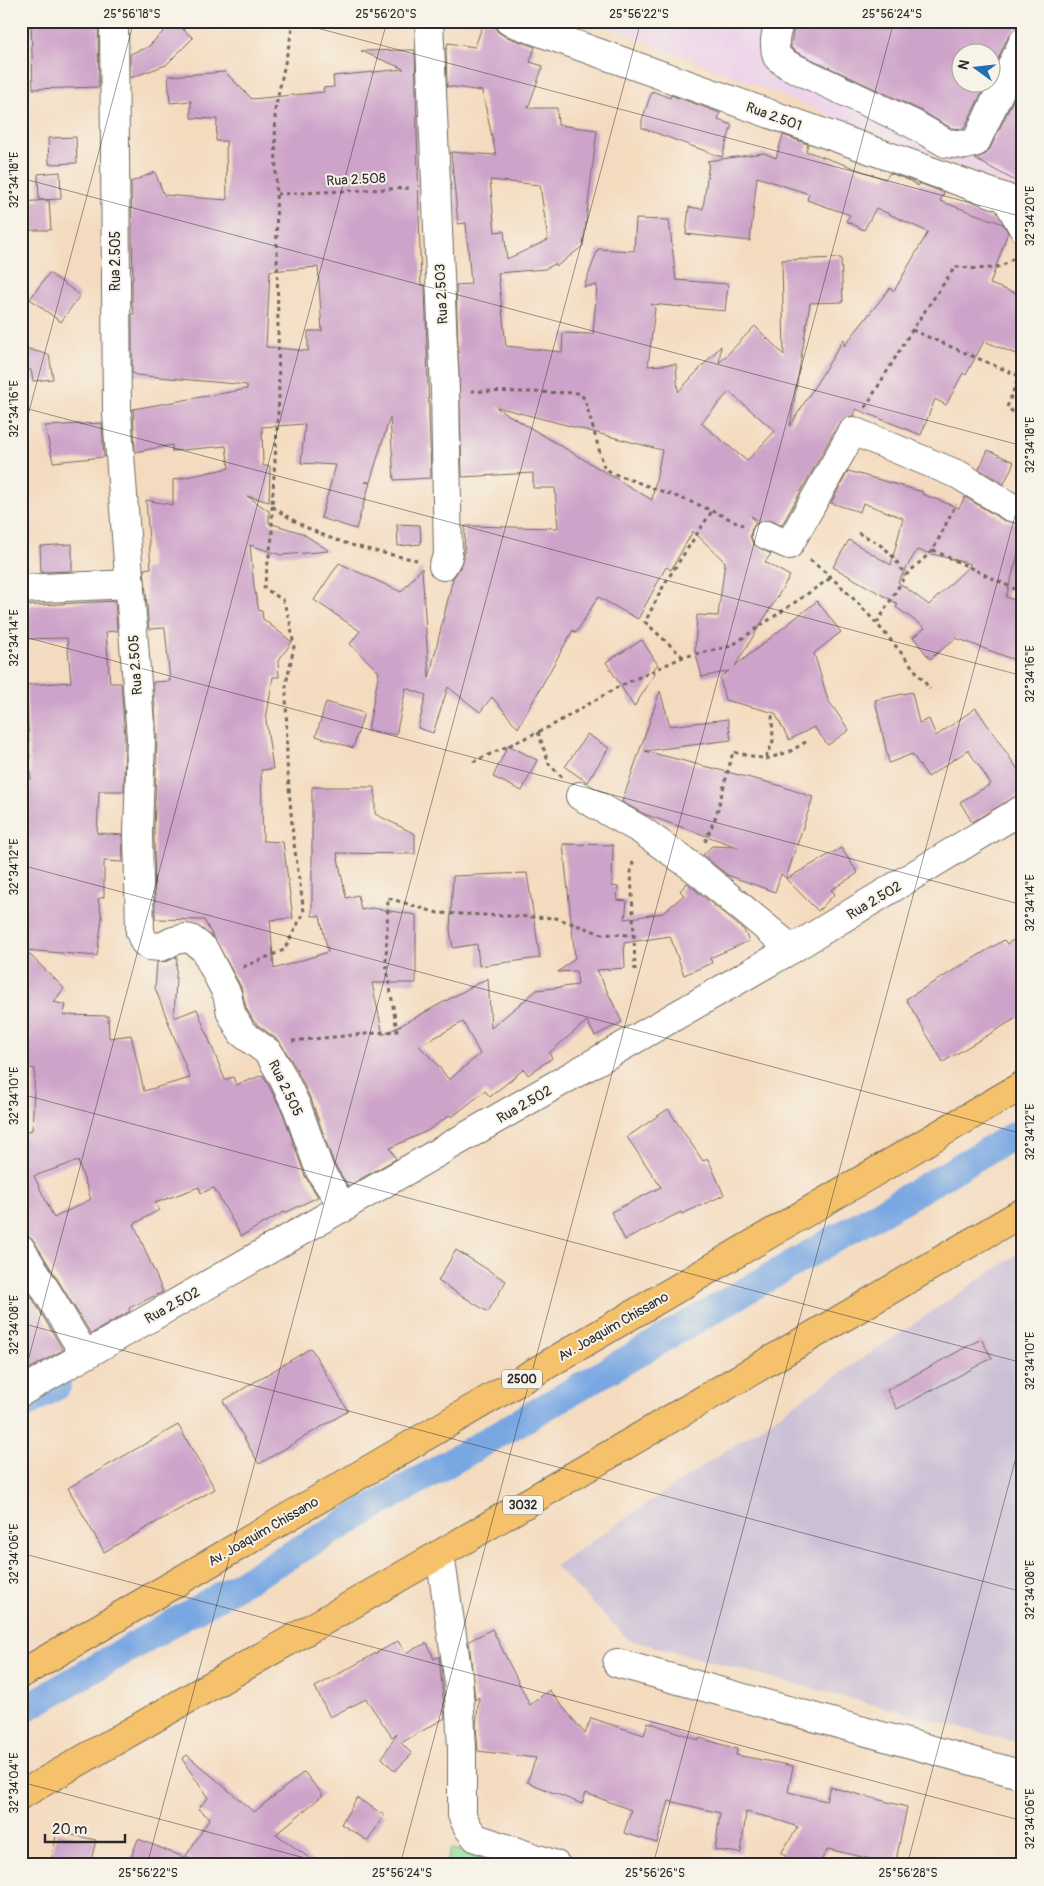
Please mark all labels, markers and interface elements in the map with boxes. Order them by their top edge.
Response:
text: 25°56'18"S [104,7,160,22]
text: 25°56'20"S [355,7,417,22]
text: 25°56'22"S [609,7,669,22]
text: 25°56'24"S [862,7,922,22]
north arrow [952,42,1002,92]
text: N [954,58,973,72]
street label: Rua 2.501 [744,99,804,134]
text: 32°34'18"E [7,152,22,208]
street label: Rua 2.508 [326,169,386,190]
text: 32°34'20"E [1023,186,1038,246]
street label: Rua 2.505 [107,231,124,291]
street label: Rua 2.503 [431,263,452,325]
text: 32°34'16"E [7,380,22,438]
text: 32°34'18"E [1023,417,1038,473]
text: 32°34'14"E [7,609,22,667]
street label: Rua 2.505 [125,634,146,696]
text: 32°34'16"E [1023,645,1038,703]
text: 32°34'12"E [7,838,22,896]
text: 32°34'14"E [1023,874,1038,932]
street label: Rua 2.502 [844,877,905,923]
street label: Rua 2.505 [265,1057,306,1119]
text: 32°34'10"E [7,1067,22,1125]
street label: Rua 2.502 [494,1082,555,1127]
text: 32°34'12"E [1023,1103,1038,1161]
street label: Rua 2.502 [142,1283,203,1328]
street label: Av. Joaquim Chissano [555,1288,672,1365]
text: 32°34'08"E [7,1295,22,1355]
text: 32°34'10"E [1023,1332,1038,1390]
road number: 2500 [502,1370,542,1388]
street label: Av. Joaquim Chissano [205,1493,322,1570]
road number: 3032 [503,1496,543,1514]
text: 32°34'06"E [7,1524,22,1585]
text: 32°34'08"E [1023,1560,1038,1620]
text: 32°34'04"E [7,1753,22,1813]
text: 32°34'06"E [1023,1789,1038,1850]
scale bar [45,1811,125,1843]
text: 20 m [52,1820,87,1839]
text: 25°56'22"S [118,1866,178,1881]
text: 25°56'24"S [372,1866,432,1881]
text: 25°56'26"S [625,1866,685,1881]
text: 25°56'28"S [879,1866,937,1881]

